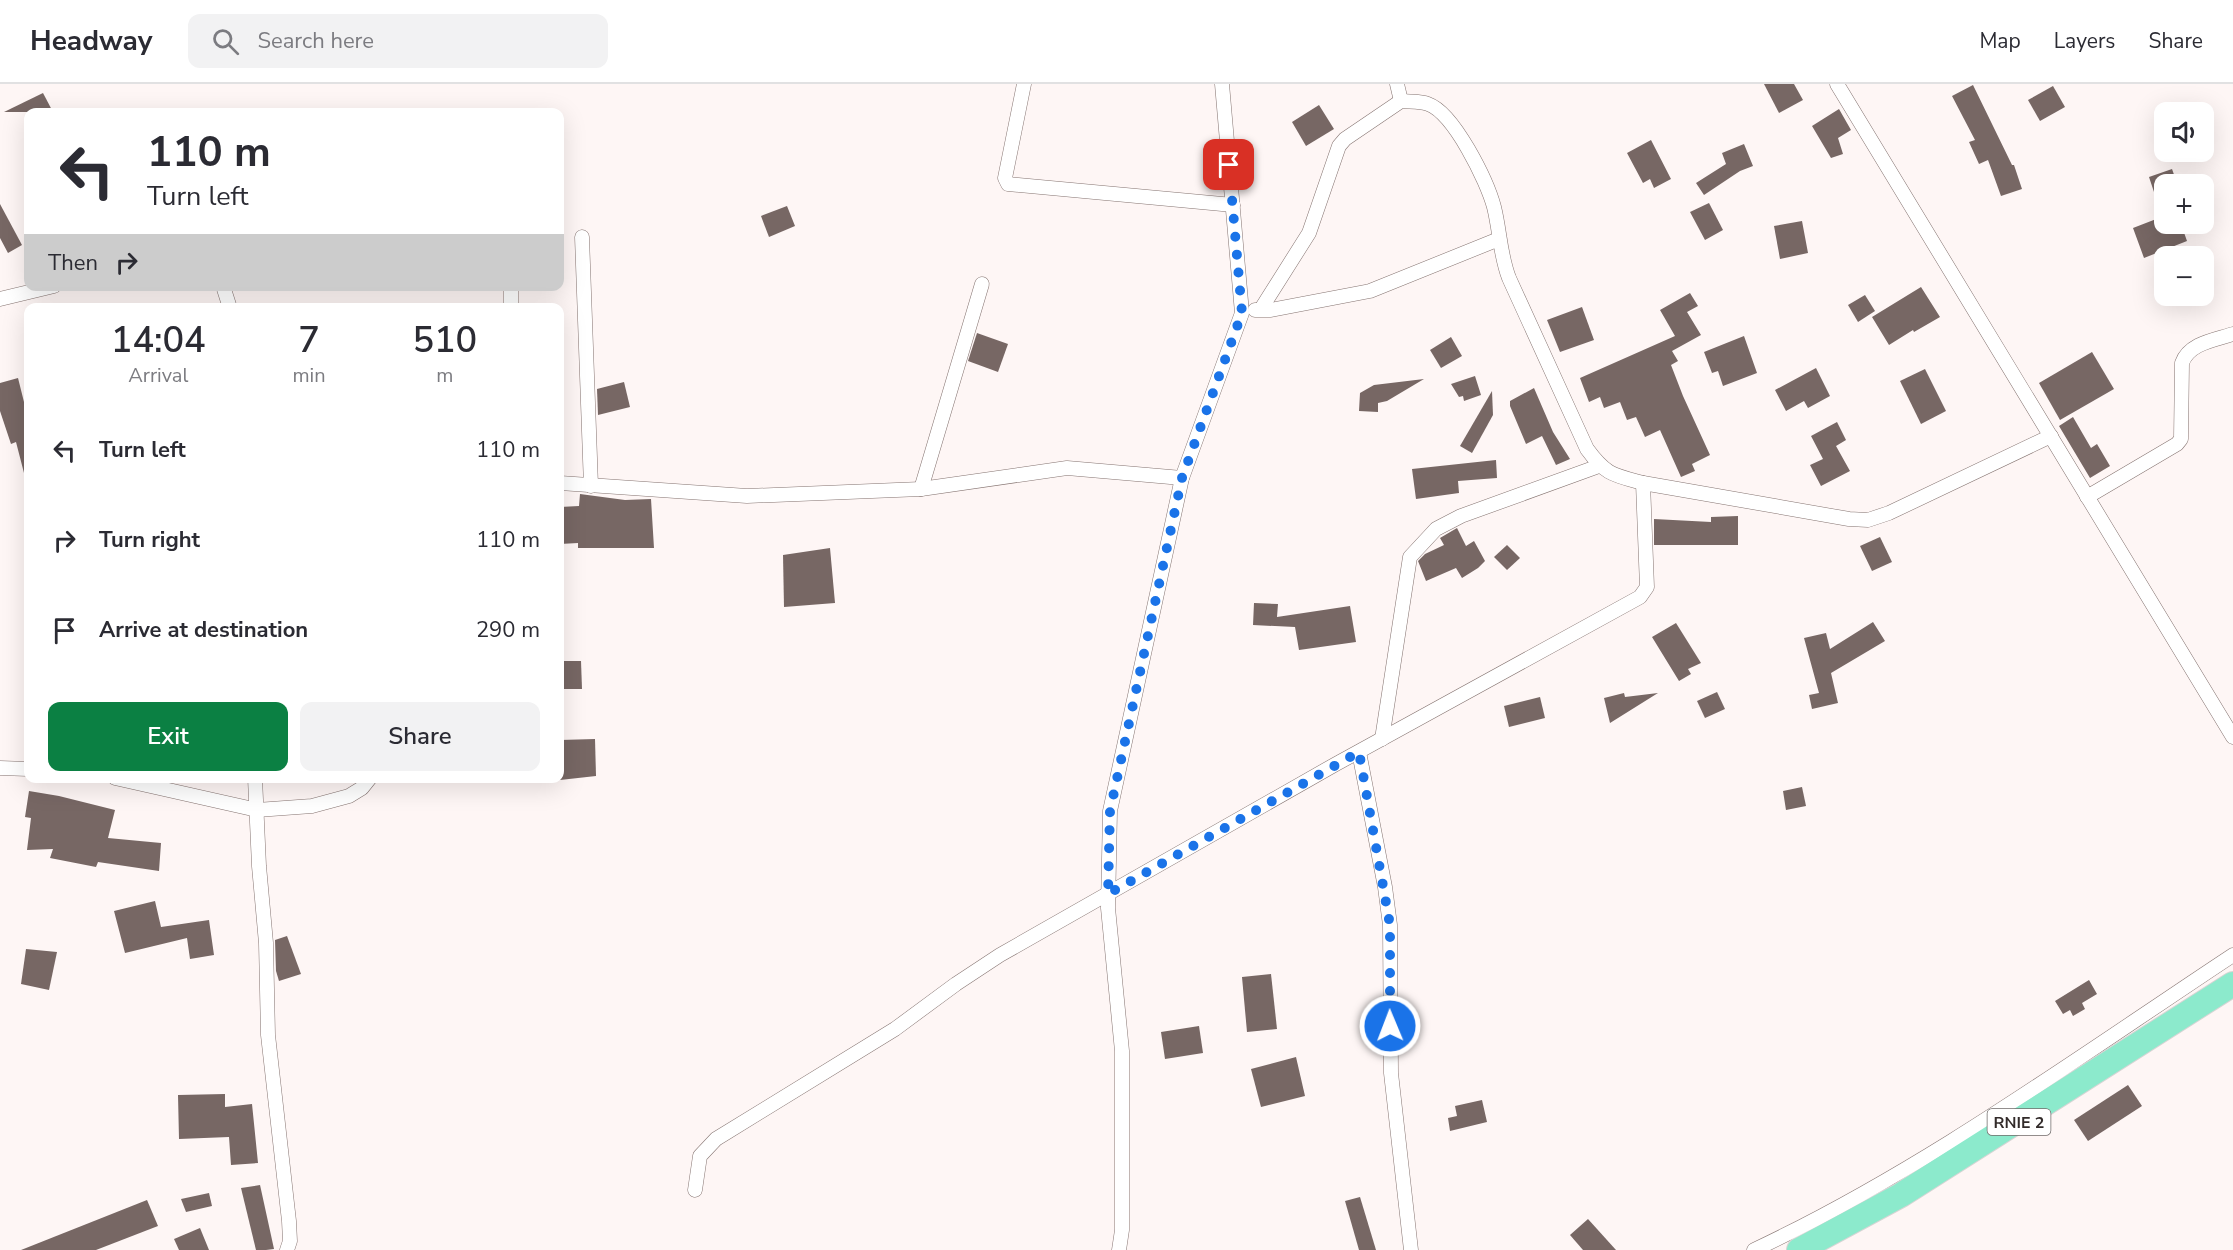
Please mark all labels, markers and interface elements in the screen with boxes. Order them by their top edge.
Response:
search box [188,14,608,68]
text: Headway [30,22,152,60]
icon: search [209,25,242,58]
text: Search here [257,26,374,56]
text: Map [1979,27,2021,55]
text: Layers [2054,27,2115,55]
text: Share [2148,27,2203,55]
map controls [2154,102,2214,306]
button: sound [2154,102,2214,162]
text: 110 m [147,124,271,181]
icon: left [48,132,126,210]
pin [1203,139,1254,190]
icon: arrive [1212,148,1245,181]
button: + [2154,174,2214,234]
text: Turn left [147,178,248,215]
icon: right [110,246,143,279]
button: − [2154,246,2214,306]
text: Then [48,248,98,278]
text: 14:04 [111,316,206,365]
text: 7 [298,316,320,365]
text: 510 [412,316,477,365]
text: Arrival [128,362,188,389]
text: min [293,362,326,389]
text: m [436,362,453,389]
icon: left [48,434,81,467]
text: Turn left [99,435,186,465]
text: 110 m [476,435,540,465]
icon: right [48,524,81,557]
text: Turn right [99,525,200,555]
text: 110 m [476,525,540,555]
icon: arrive [48,614,81,647]
text: Arrive at destination [99,615,308,645]
text: 290 m [476,615,540,645]
button: Exit [48,702,288,771]
button: Share [300,702,540,771]
position arrow [1358,994,1422,1058]
road number: RNIE 2 [1988,1109,2050,1135]

